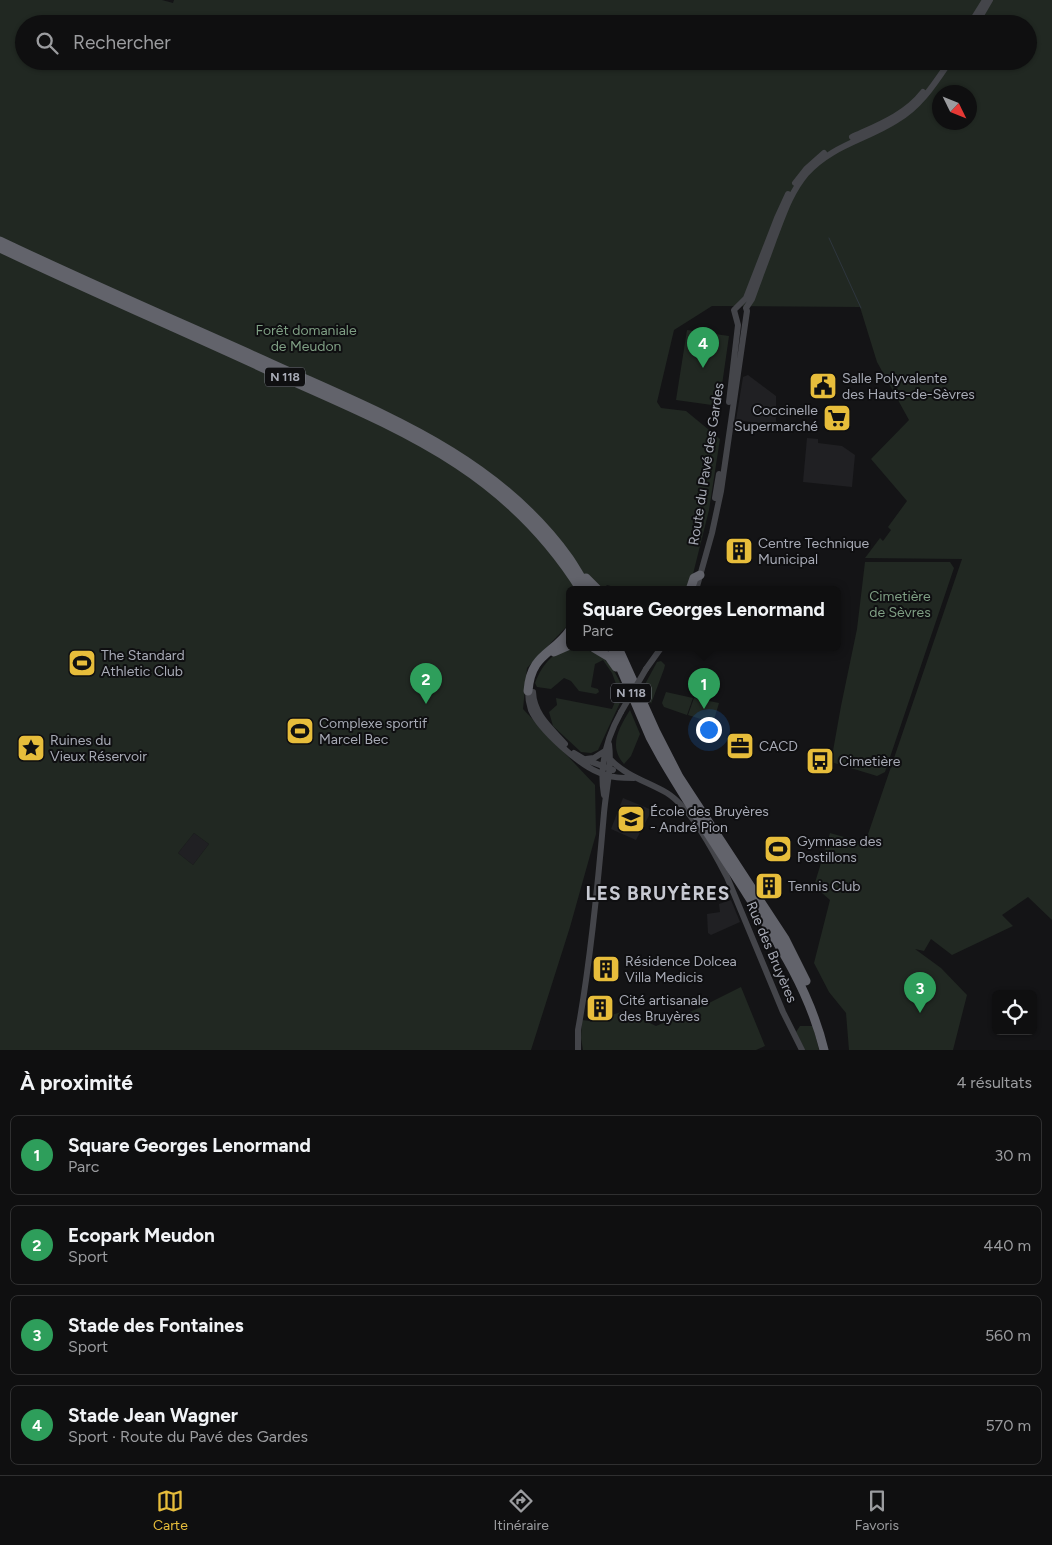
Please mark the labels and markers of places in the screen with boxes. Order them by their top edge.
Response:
pin: 4 [687,327,719,368]
place label: Salle Polyvalente des Hauts-de-Sèvres [842,370,975,403]
public building icon: Salle Polyvalente des Hauts-de-Sèvres [808,371,838,401]
place label: Coccinelle Supermarché [734,402,818,435]
supermarket icon: Coccinelle Supermarché [822,403,852,433]
place label: Centre Technique Municipal [758,535,870,568]
building icon: Centre Technique Municipal [724,536,754,566]
place label: The Standard Athletic Club [101,647,185,680]
sports icon: The Standard Athletic Club [67,648,97,678]
pin: 2 [410,663,442,704]
pin: 1 [688,668,720,709]
place label: Complexe sportif Marcel Bec [319,715,428,748]
sports icon: Complexe sportif Marcel Bec [285,716,315,746]
office icon: CACD [725,731,755,761]
place label: Ruines du Vieux Réservoir [50,732,147,765]
place icon: Ruines du Vieux Réservoir [16,733,46,763]
place label: CACD [759,738,798,755]
bus stop icon: Cimetière [805,746,835,776]
place label: Cimetière [839,753,901,770]
place label: École des Bruyères - André Pion [650,803,769,836]
school or university icon: École des Bruyères - André Pion [616,804,646,834]
place label: Gymnase des Postillons [797,833,882,866]
sports icon: Gymnase des Postillons [763,834,793,864]
building icon: Tennis Club [754,871,784,901]
place label: Tennis Club [788,878,861,895]
place label: Résidence Dolcea Villa Medicis [625,953,737,986]
building icon: Résidence Dolcea Villa Medicis [591,954,621,984]
pin: 3 [904,972,936,1013]
place label: Cité artisanale des Bruyères [619,992,709,1025]
building icon: Cité artisanale des Bruyères [585,993,615,1023]

